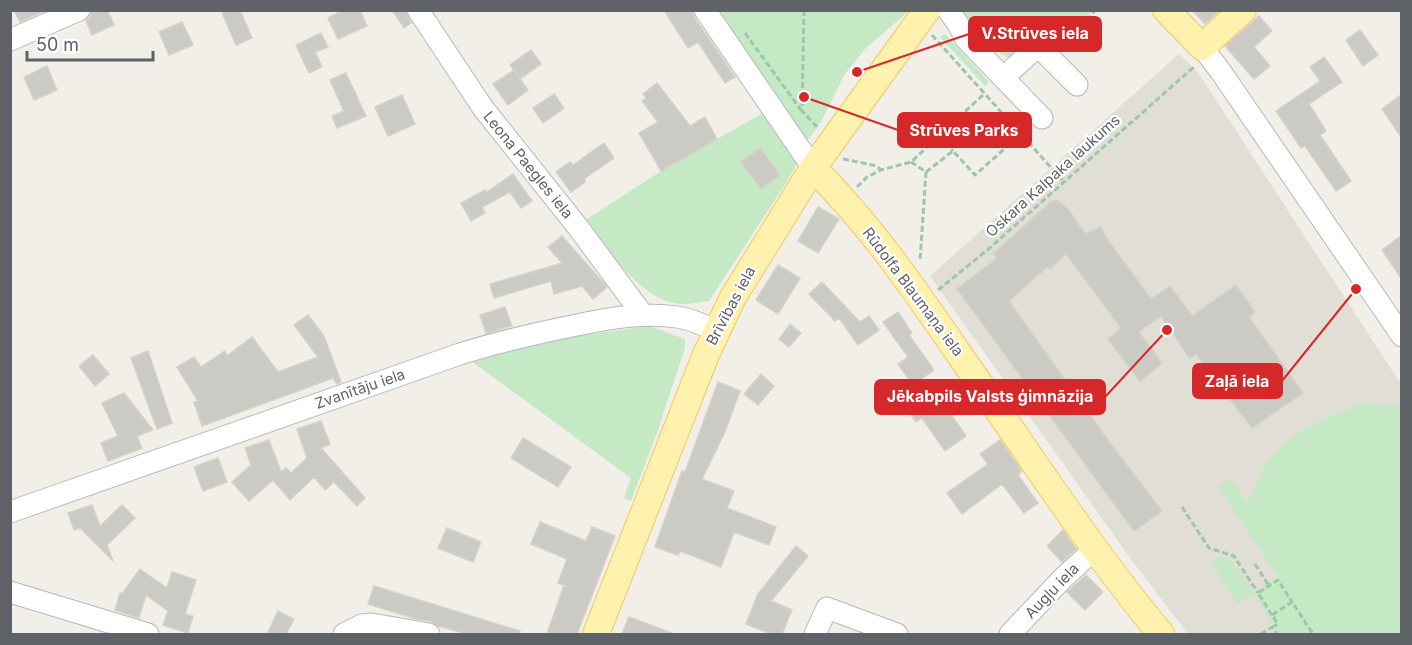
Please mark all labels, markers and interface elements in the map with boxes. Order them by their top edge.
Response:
callout: V.Strūves iela [969,17,1101,51]
text: V.Strūves iela [981,23,1089,43]
scale bar [27,24,153,62]
text: 50 m [36,34,79,55]
street label: Leona Paegles iela [479,107,578,222]
street label: Oskara Kalpaka laukums [982,110,1124,241]
callout: Strūves Parks [898,113,1031,147]
text: Strūves Parks [910,120,1018,140]
street label: Rūdolfa Blaumaņa iela [859,223,968,360]
street label: Brīvības iela [702,263,759,348]
street label: Zvanītāju iela [312,364,407,413]
callout: Zaļā iela [1193,364,1282,398]
text: Zaļā iela [1205,371,1269,391]
callout: Jēkabpils Valsts ģimnāzija [875,380,1105,414]
text: Jēkabpils Valsts ģimnāzija [887,386,1093,406]
street label: Augļu iela [1021,559,1083,622]

